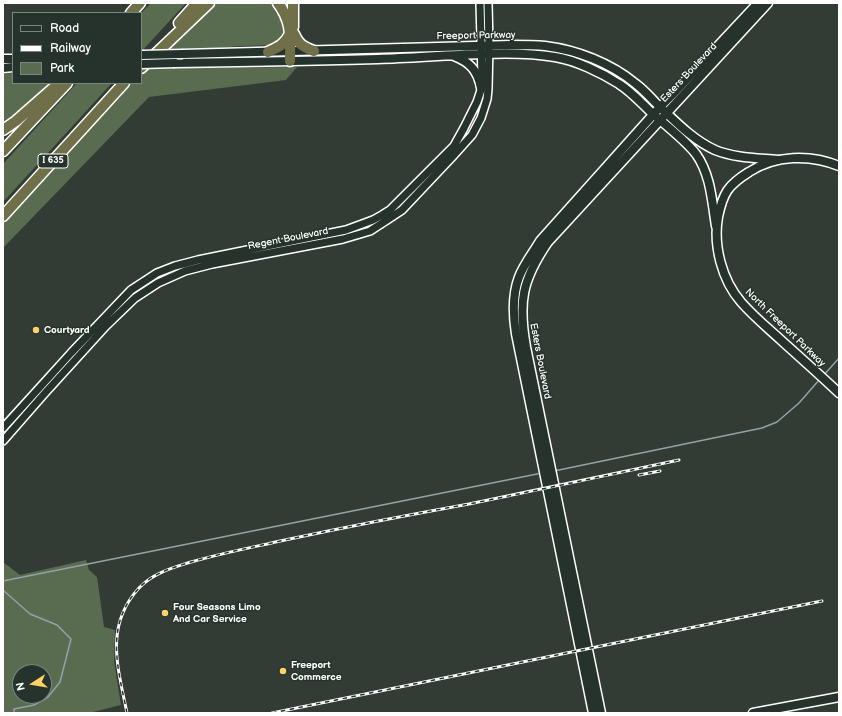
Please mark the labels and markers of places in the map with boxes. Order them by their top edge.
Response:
place label: Courtyard [44,324,90,336]
marker: Courtyard [31,325,41,335]
place label: Four Seasons Limo And Car Service [173,601,261,624]
marker: Four Seasons Limo And Car Service [160,608,170,618]
place label: Freeport Commerce [291,659,342,682]
marker: Freeport Commerce [278,666,288,676]

